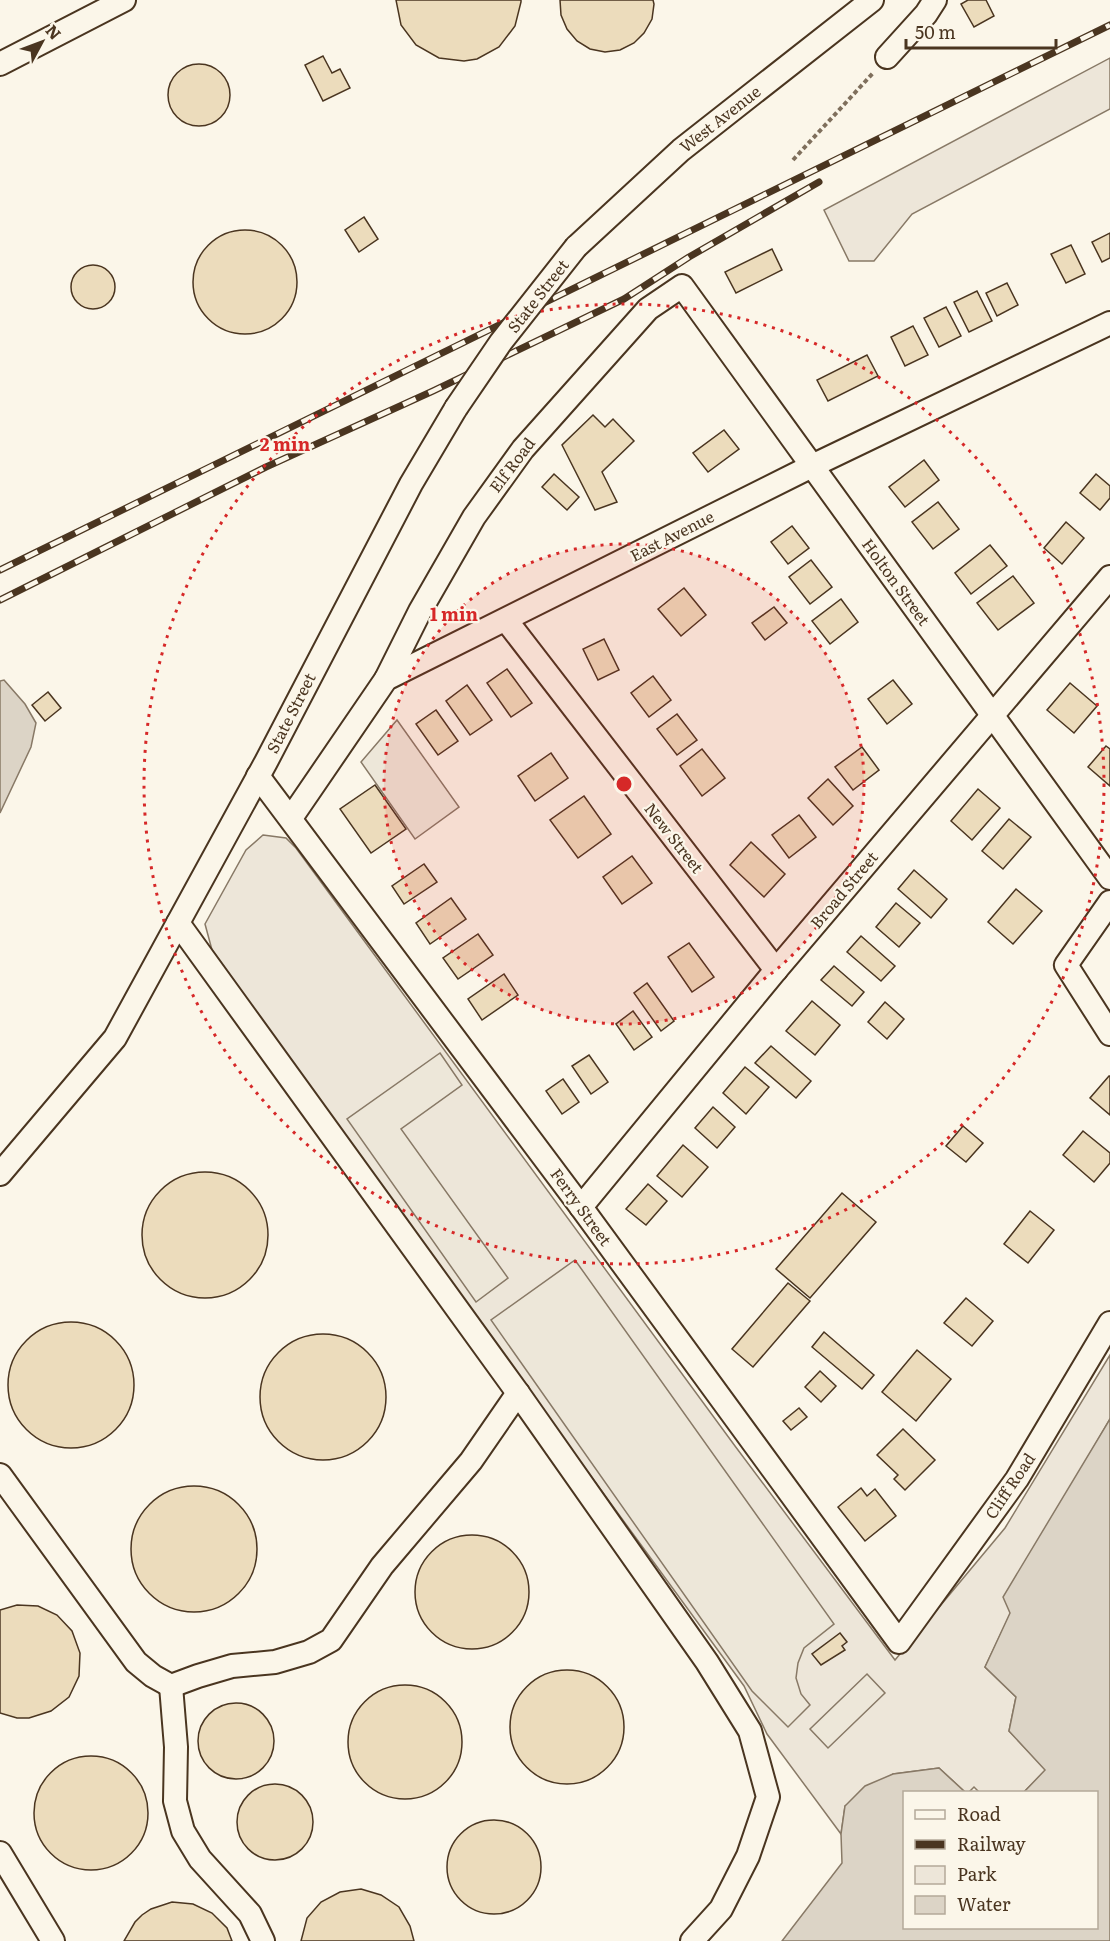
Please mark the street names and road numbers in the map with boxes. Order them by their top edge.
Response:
street label: West Avenue [674,79,765,158]
street label: State Street [501,253,574,337]
street label: Elf Road [482,432,540,497]
street label: East Avenue [625,504,718,567]
street label: Holton Street [857,533,937,630]
street label: State Street [260,668,321,757]
street label: New Street [640,797,710,878]
street label: Broad Street [804,845,883,933]
street label: Ferry Street [545,1163,618,1251]
street label: Cliff Road [978,1447,1040,1523]

